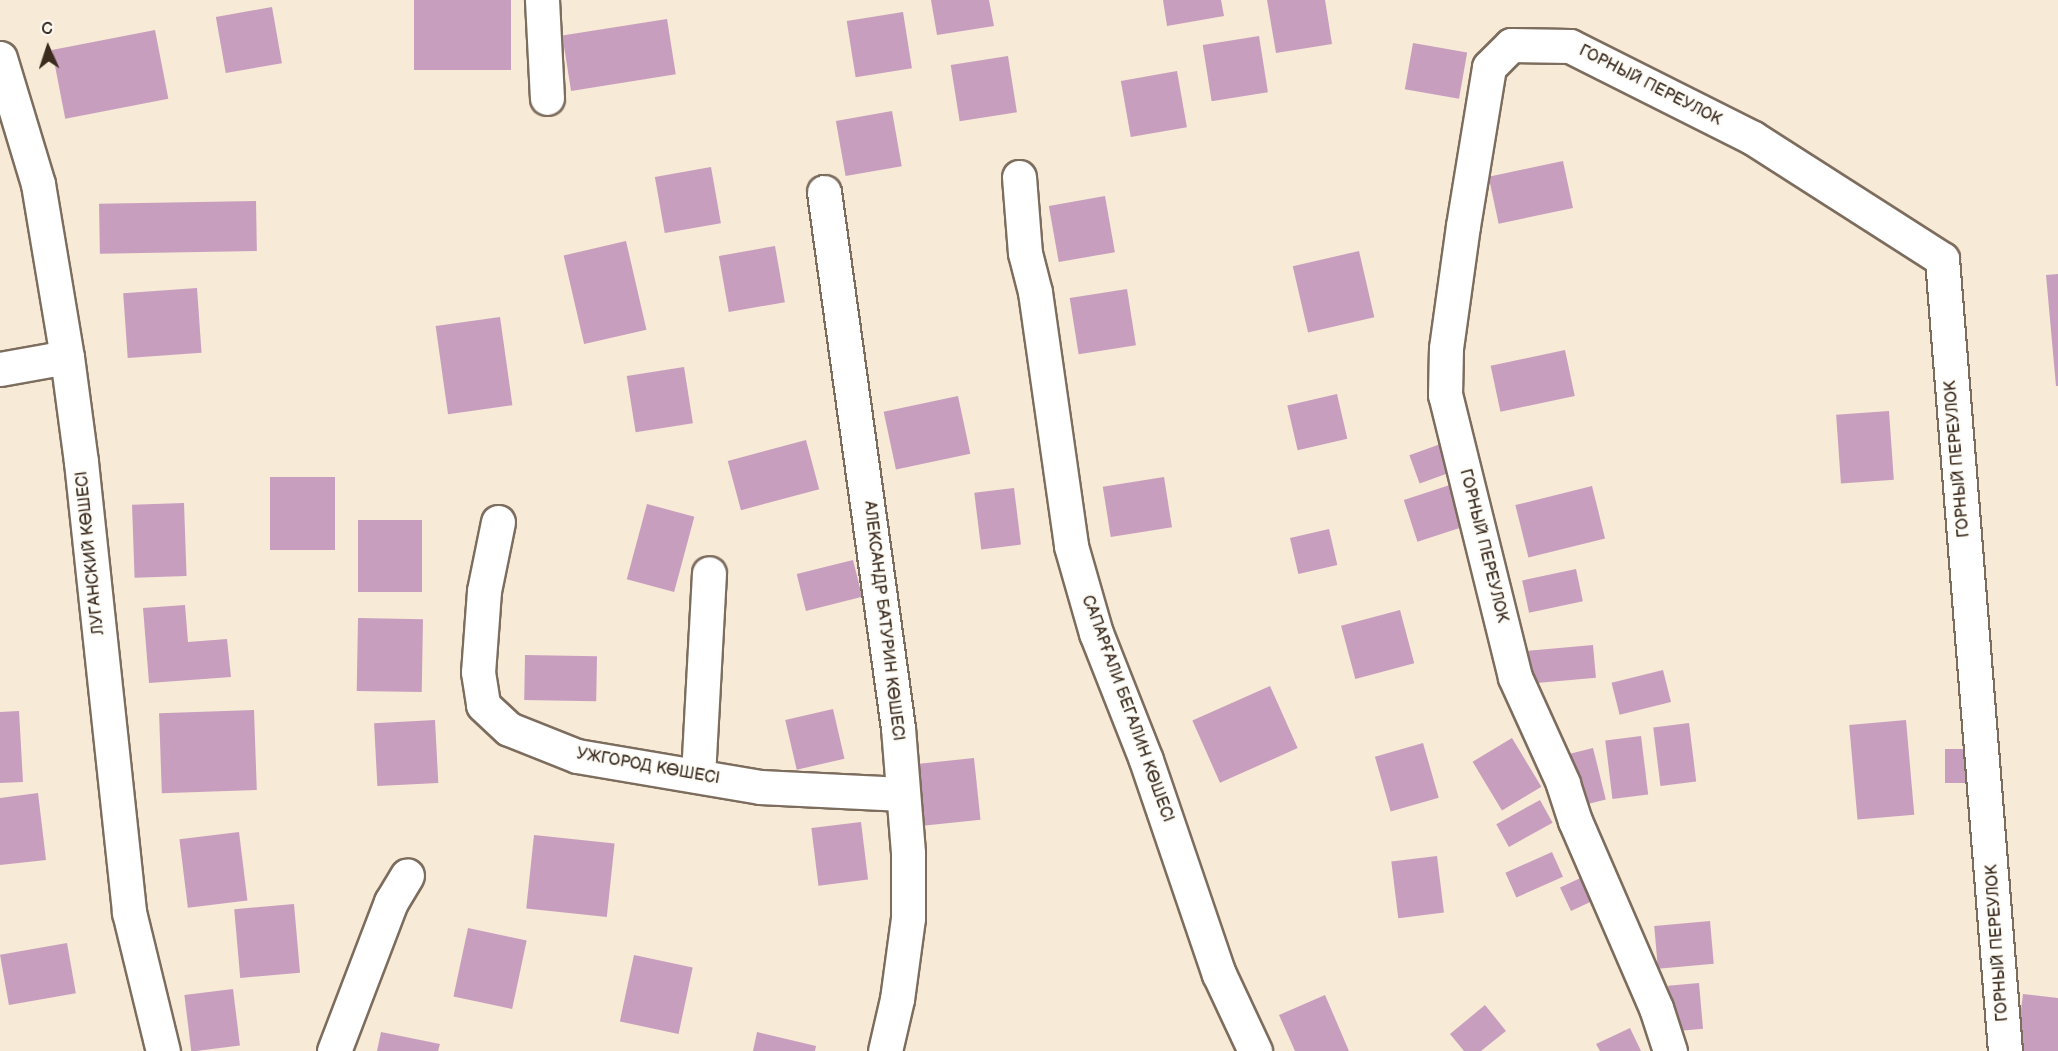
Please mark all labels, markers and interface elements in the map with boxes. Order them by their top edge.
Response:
north arrow [18,18,78,78]
text: С [41,20,53,39]
street label: ГОРНЫЙ ПЕРЕУЛОК [1576,42,1724,130]
street label: ГОРНЫЙ ПЕРЕУЛОК [1942,380,1974,538]
street label: ГОРНЫЙ ПЕРЕУЛОК [1455,467,1511,625]
street label: ЛУГАНСКИЙ КӨШЕСІ [73,470,109,636]
street label: АЛЕКСАНДР БАТУРИН КӨШЕСІ [859,500,907,742]
street label: САПАРҒАЛИ БЕГАЛИН КӨШЕСІ [1077,593,1177,825]
street label: УЖГОРОД КӨШЕСІ [575,745,721,789]
street label: ГОРНЫЙ ПЕРЕУЛОК [1983,864,2013,1022]

